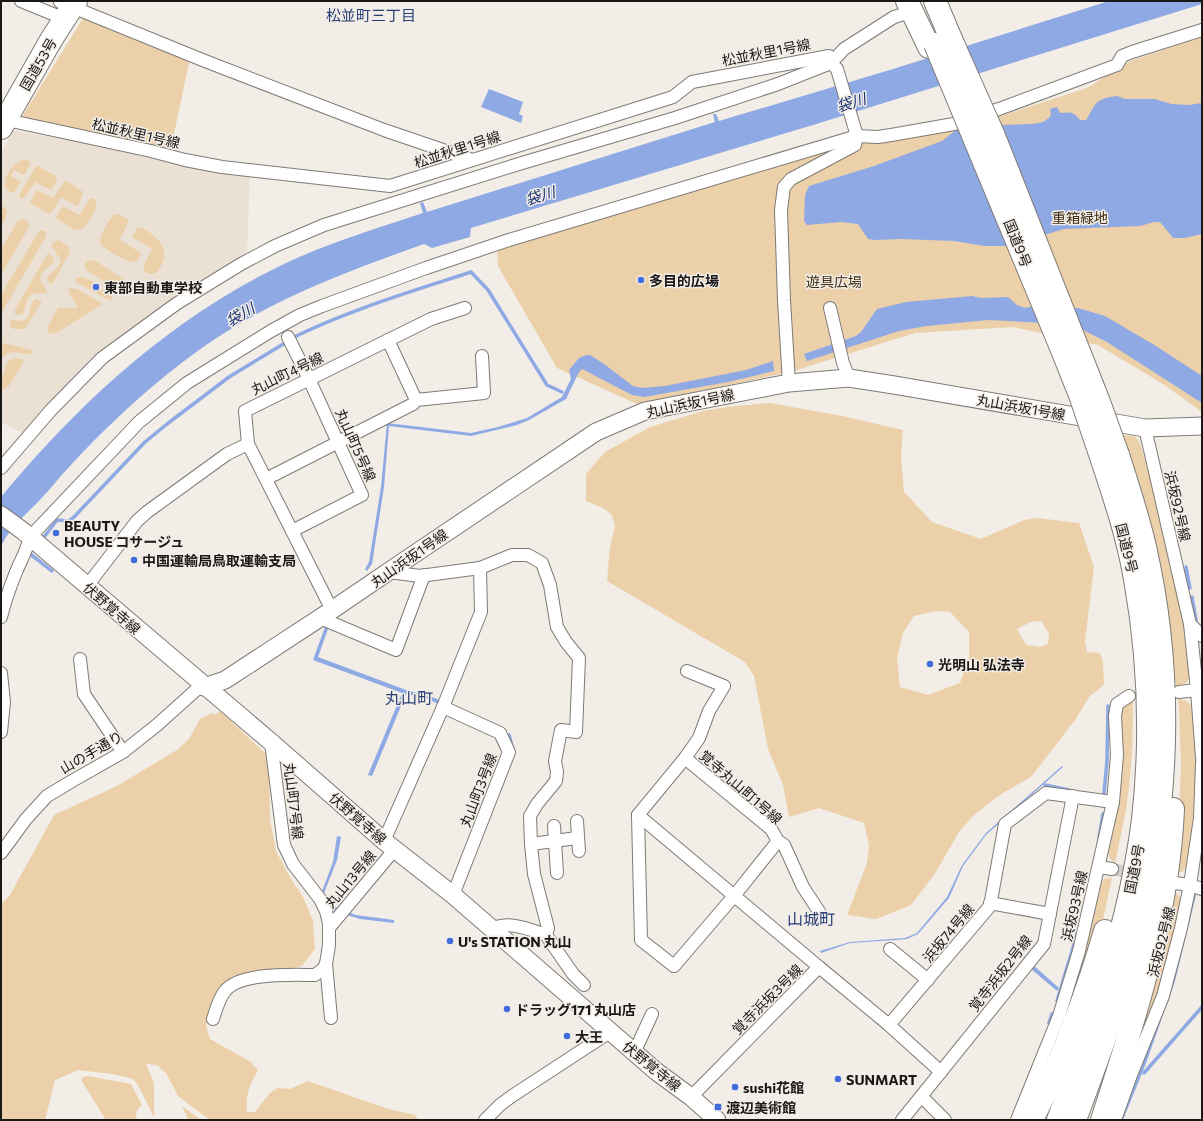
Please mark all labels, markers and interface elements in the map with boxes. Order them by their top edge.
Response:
district label: 松並町三丁目 [326,6,416,24]
street label: 国道53号 [16,35,60,93]
street label: 松並秋里1号線 [720,35,812,69]
water label: 袋川 [834,88,870,115]
street label: 松並秋里1号線 [90,115,182,151]
street label: 松並秋里1号線 [412,127,502,171]
water label: 袋川 [523,182,559,208]
park label: 重箱緑地 [1052,209,1108,226]
street label: 国道9号 [1001,216,1035,270]
place label: 多目的広場 [649,272,719,289]
park label: 遊具広場 [806,273,862,290]
marker: 多目的広場 [636,275,646,285]
place label: 東部自動車学校 [104,279,202,296]
marker: 東部自動車学校 [91,282,101,292]
water label: 袋川 [223,298,259,329]
street label: 丸山町4号線 [248,348,326,398]
street label: 丸山浜坂1号線 [644,385,736,421]
street label: 丸山浜坂1号線 [975,391,1067,423]
street label: 丸山町5号線 [332,406,380,484]
street label: 浜坂92号線 [1162,469,1194,543]
place label: BEAUTY HOUSE コサージュ [64,517,184,550]
street label: 国道9号 [1113,521,1141,575]
street label: 丸山浜坂1号線 [367,525,451,591]
marker: BEAUTY HOUSE コサージュ [51,528,61,538]
place label: 中国運輸局鳥取運輸支局 [142,552,296,569]
marker: 中国運輸局鳥取運輸支局 [129,555,139,565]
street label: 伏野覚寺線 [80,579,144,637]
place label: 光明山 弘法寺 [938,656,1025,673]
marker: 光明山 弘法寺 [925,659,935,669]
district label: 丸山町 [385,688,433,707]
street label: 山の手通り [56,727,126,777]
street label: 覚寺丸山町1号線 [696,746,786,828]
street label: 丸山町3号線 [456,751,500,829]
street label: 丸山町7号線 [281,762,307,840]
street label: 伏野覚寺線 [326,789,390,847]
street label: 国道9号 [1121,843,1147,895]
street label: 丸山13号線 [321,847,379,911]
street label: 浜坂93号線 [1058,869,1090,943]
street label: 浜坂74号線 [919,900,977,966]
street label: 浜坂92号線 [1144,905,1178,979]
district label: 山城町 [787,909,835,928]
street label: 覚寺浜坂2号線 [965,932,1035,1014]
place label: U's STATION 丸山 [458,933,572,950]
marker: U's STATION 丸山 [445,936,455,946]
street label: 覚寺浜坂3号線 [728,960,806,1038]
place label: ドラッグ171 丸山店 [515,1001,636,1018]
marker: ドラッグ171 丸山店 [502,1004,512,1014]
place label: 大王 [575,1028,603,1045]
marker: 大王 [562,1031,572,1041]
street label: 伏野覚寺線 [619,1037,685,1095]
place label: SUNMART [846,1071,917,1088]
marker: SUNMART [833,1074,843,1084]
place label: sushi花館 [743,1079,804,1096]
marker: sushi花館 [730,1082,740,1092]
place label: 渡辺美術館 [726,1099,796,1116]
marker: 渡辺美術館 [713,1102,723,1112]

